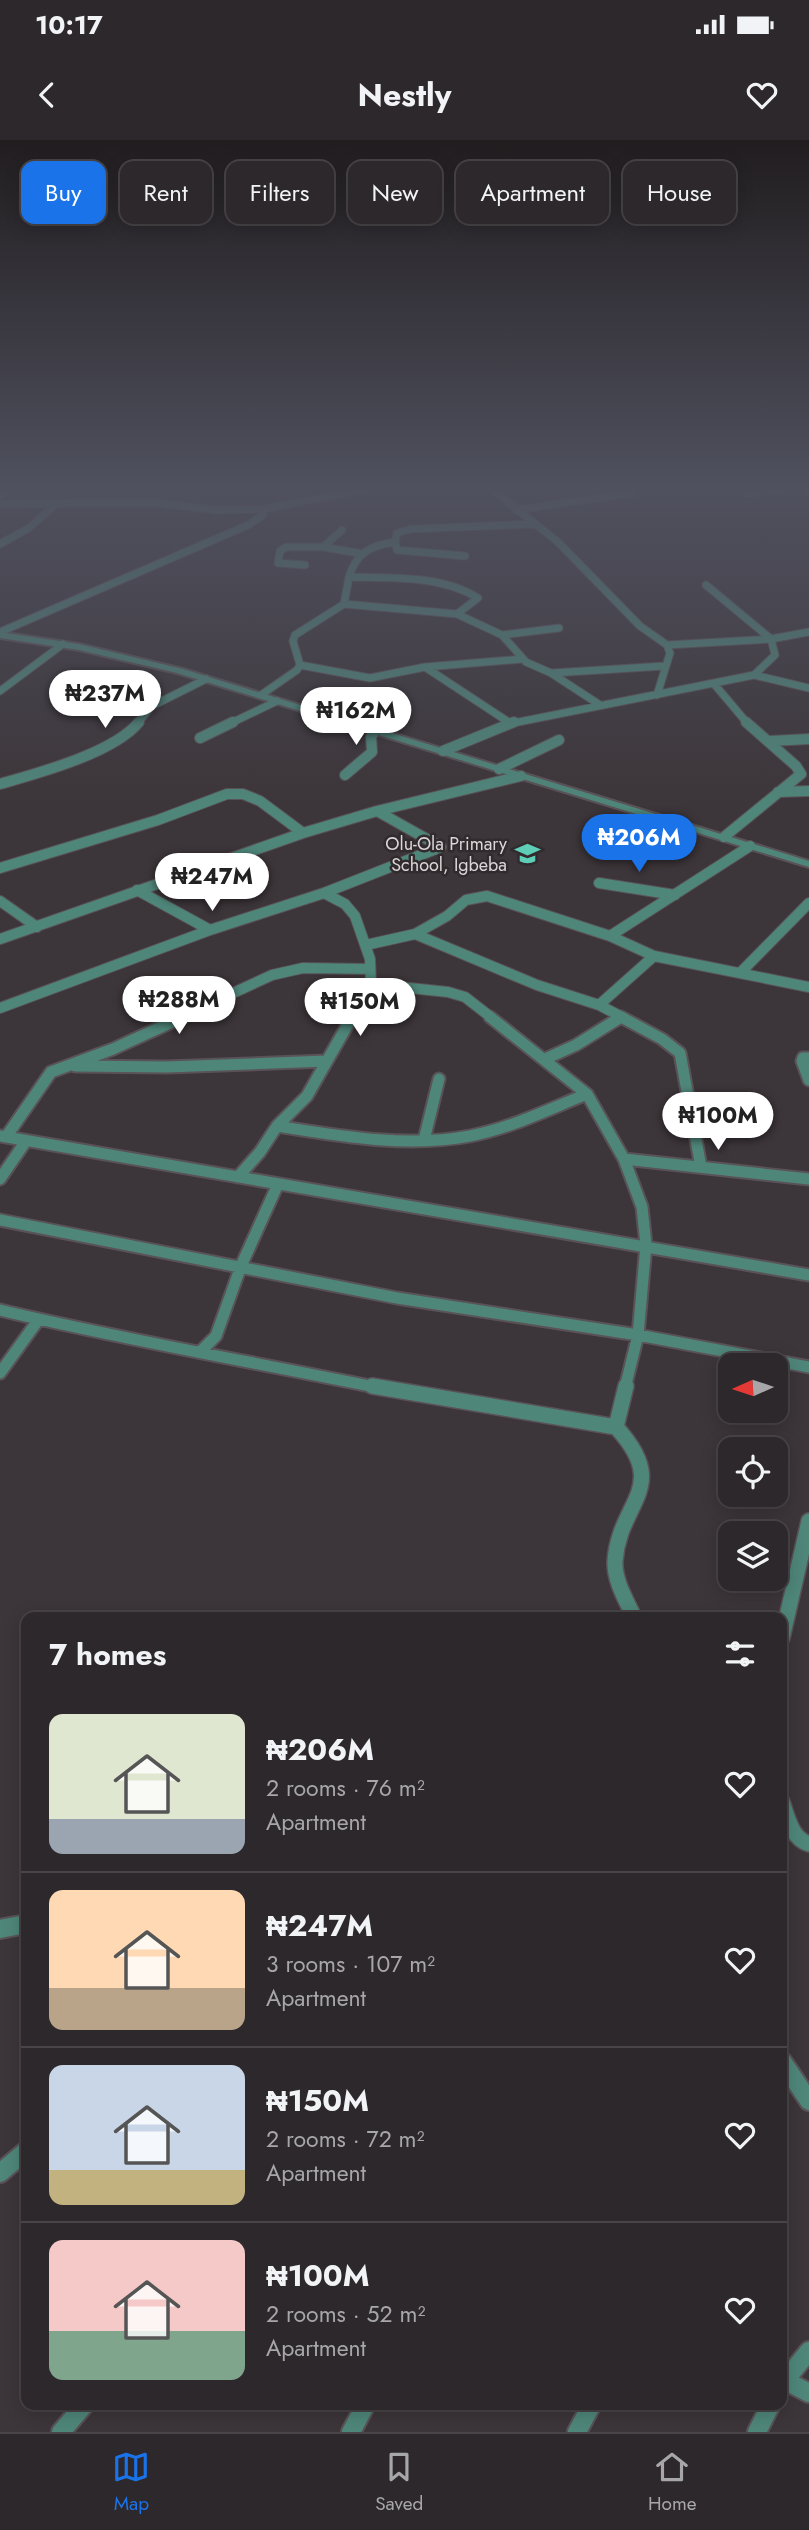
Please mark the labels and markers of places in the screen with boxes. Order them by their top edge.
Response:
pin: ₦237M [56,670,154,730]
pin: ₦162M [307,688,405,747]
pin: ₦206M [590,814,688,874]
place label: Olu-Ola Primary School, Igbeba [385,831,507,878]
school or university icon: Olu-Ola Primary School, Igbeba [513,840,541,868]
pin: ₦247M [163,854,261,913]
pin: ₦288M [130,976,228,1036]
pin: ₦150M [311,978,409,1038]
pin: ₦100M [669,1093,767,1152]

